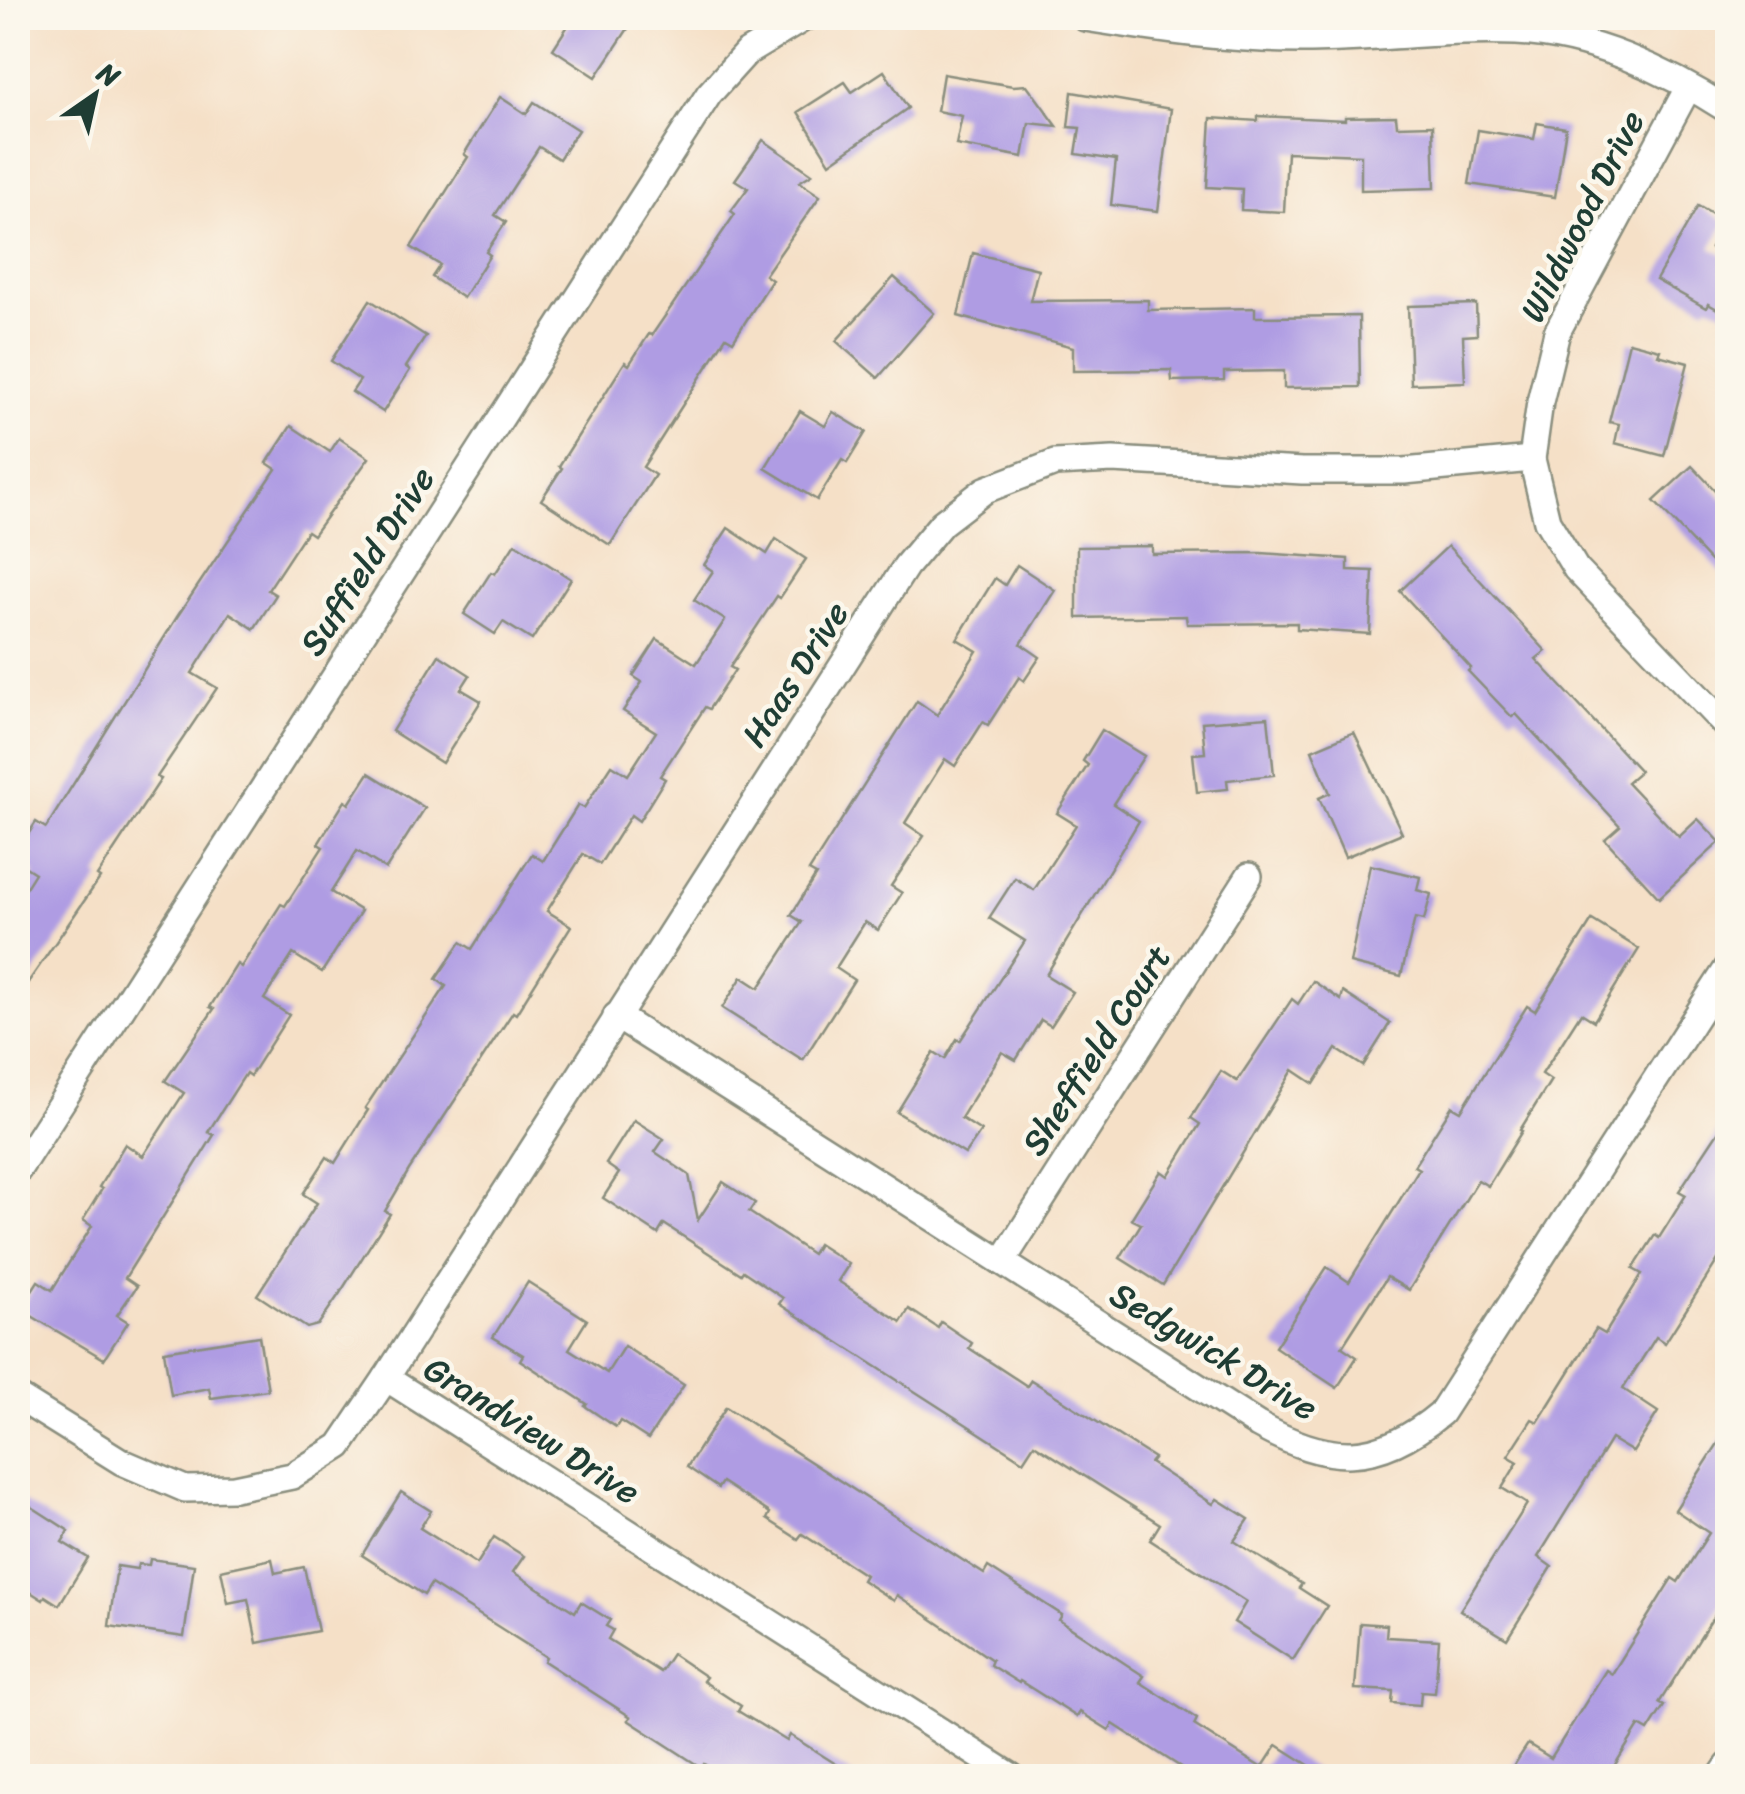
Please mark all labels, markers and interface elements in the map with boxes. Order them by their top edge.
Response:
north arrow [45,45,145,145]
text: N [86,48,131,101]
street label: Wildwood Drive [1502,99,1662,333]
street label: Suffield Drive [282,453,452,669]
street label: Haas Drive [724,588,866,760]
street label: Sheffield Court [1004,932,1188,1168]
street label: Sedgwick Drive [1098,1264,1330,1438]
street label: Grandview Drive [411,1338,653,1522]

